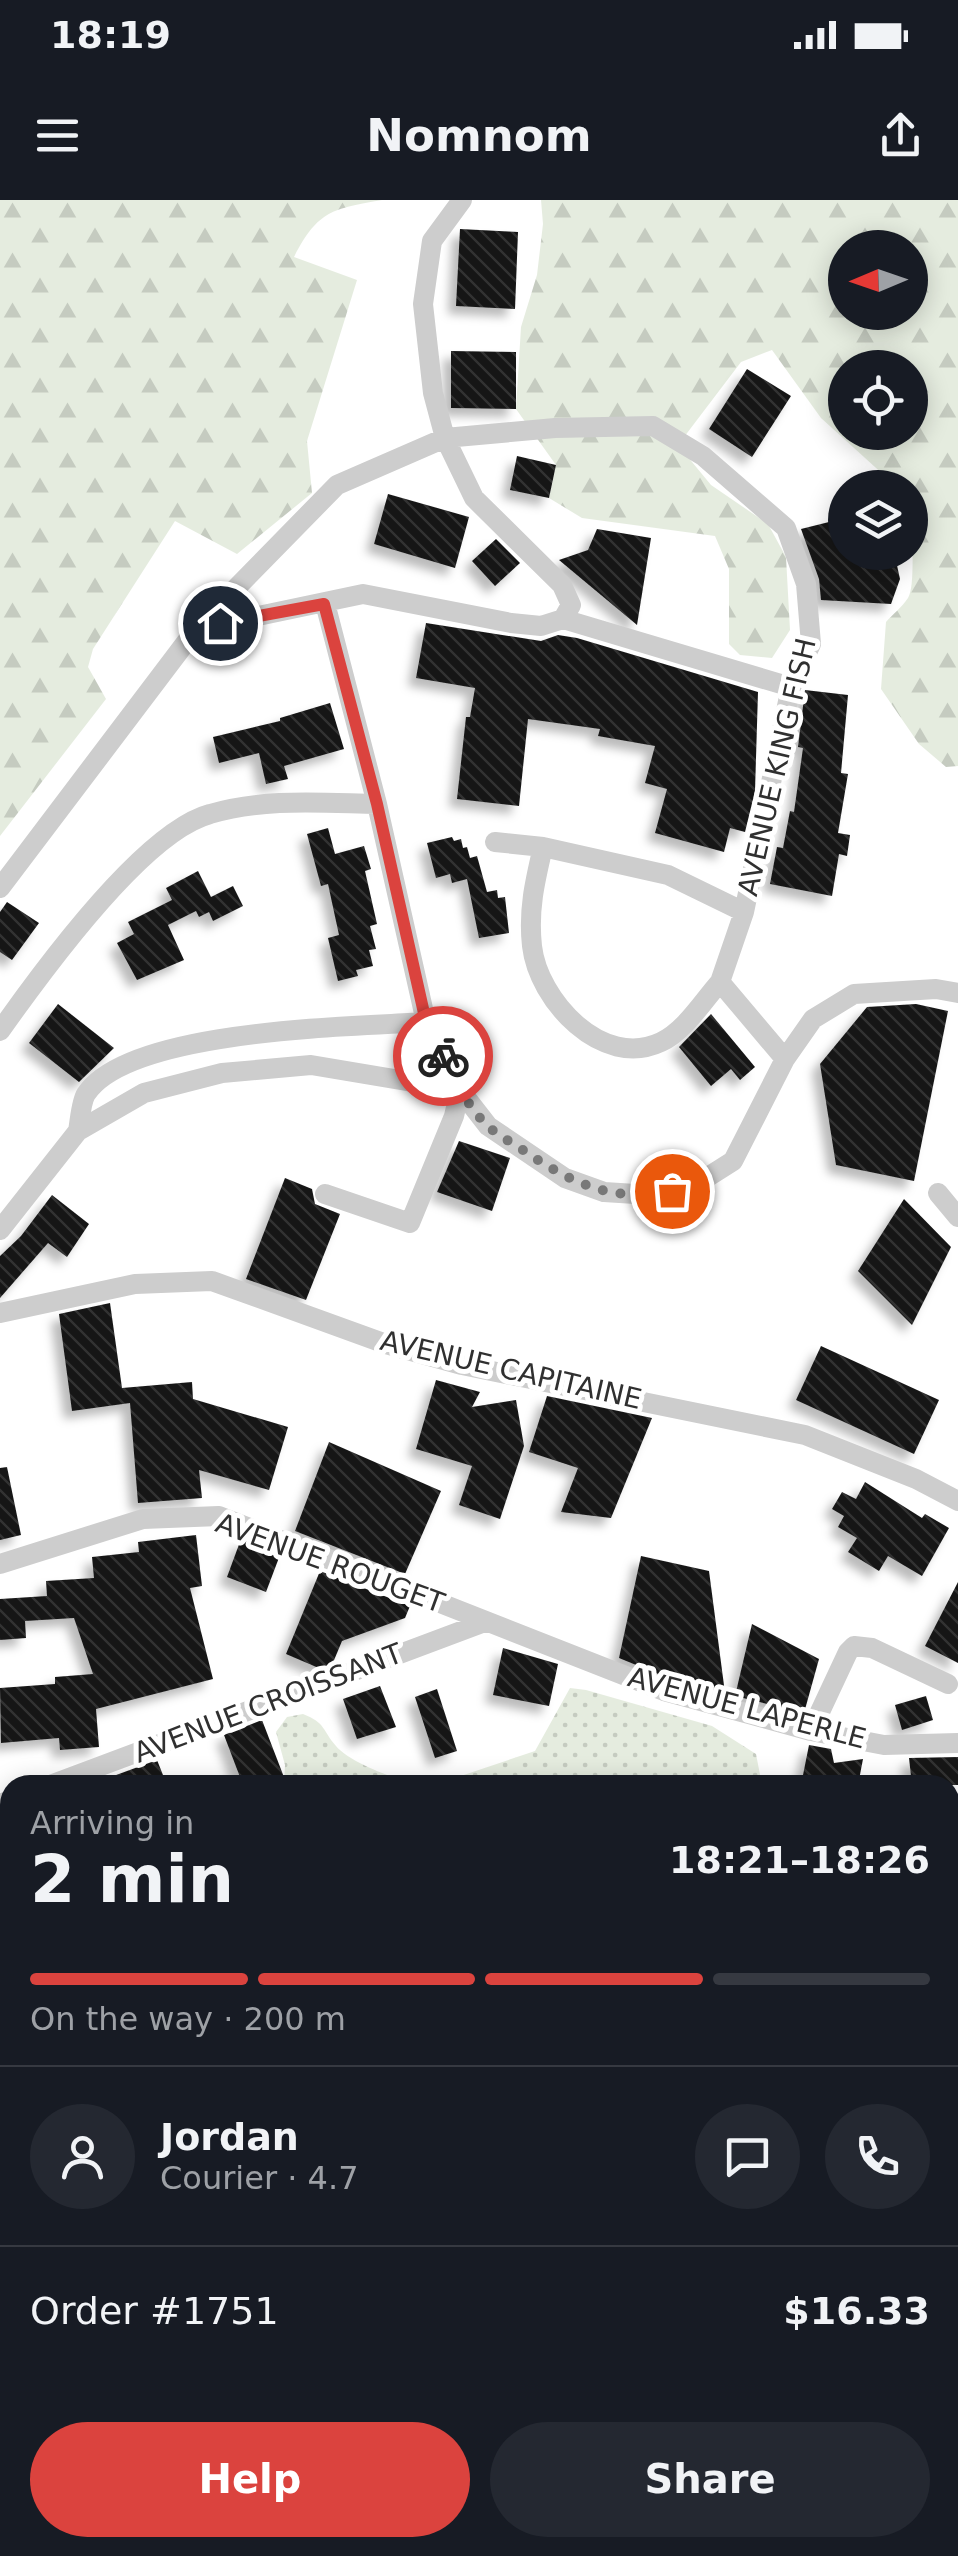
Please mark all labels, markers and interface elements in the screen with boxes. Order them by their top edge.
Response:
text: 18:19 [50,13,171,57]
icon: menu [30,108,85,163]
icon: share [873,108,928,163]
text: Nomnom [366,109,592,162]
north arrow [828,230,928,330]
map controls [828,230,928,570]
button: locate [828,350,928,450]
button: layers [828,470,928,570]
pin [178,581,263,666]
icon: home [193,596,248,651]
street label: AVENUE KING FISH [731,635,823,899]
courier [393,1006,493,1106]
icon: bike [416,1029,471,1084]
pin [630,1149,715,1234]
icon: bag [645,1164,700,1219]
street label: AVENUE CAPITAINE [377,1324,645,1416]
street label: AVENUE ROUGET [211,1506,450,1620]
street label: AVENUE CROISSANT [129,1636,408,1769]
street label: AVENUE LAPERLE [624,1660,870,1756]
text: Arriving in [30,1804,194,1842]
text: 18:21–18:26 [669,1838,930,1882]
text: 2 min [30,1842,234,1917]
text: On the way · 200 m [30,2000,346,2038]
button: person [30,2104,135,2209]
button: chat [695,2104,800,2209]
button: phone [825,2104,930,2209]
text: Jordan [160,2115,299,2159]
text: Courier · 4.7 [160,2159,359,2197]
text: Order #1751 [30,2289,279,2333]
text: $16.33 [783,2289,930,2333]
button: Help [30,2422,470,2537]
button: Share [490,2422,930,2537]

